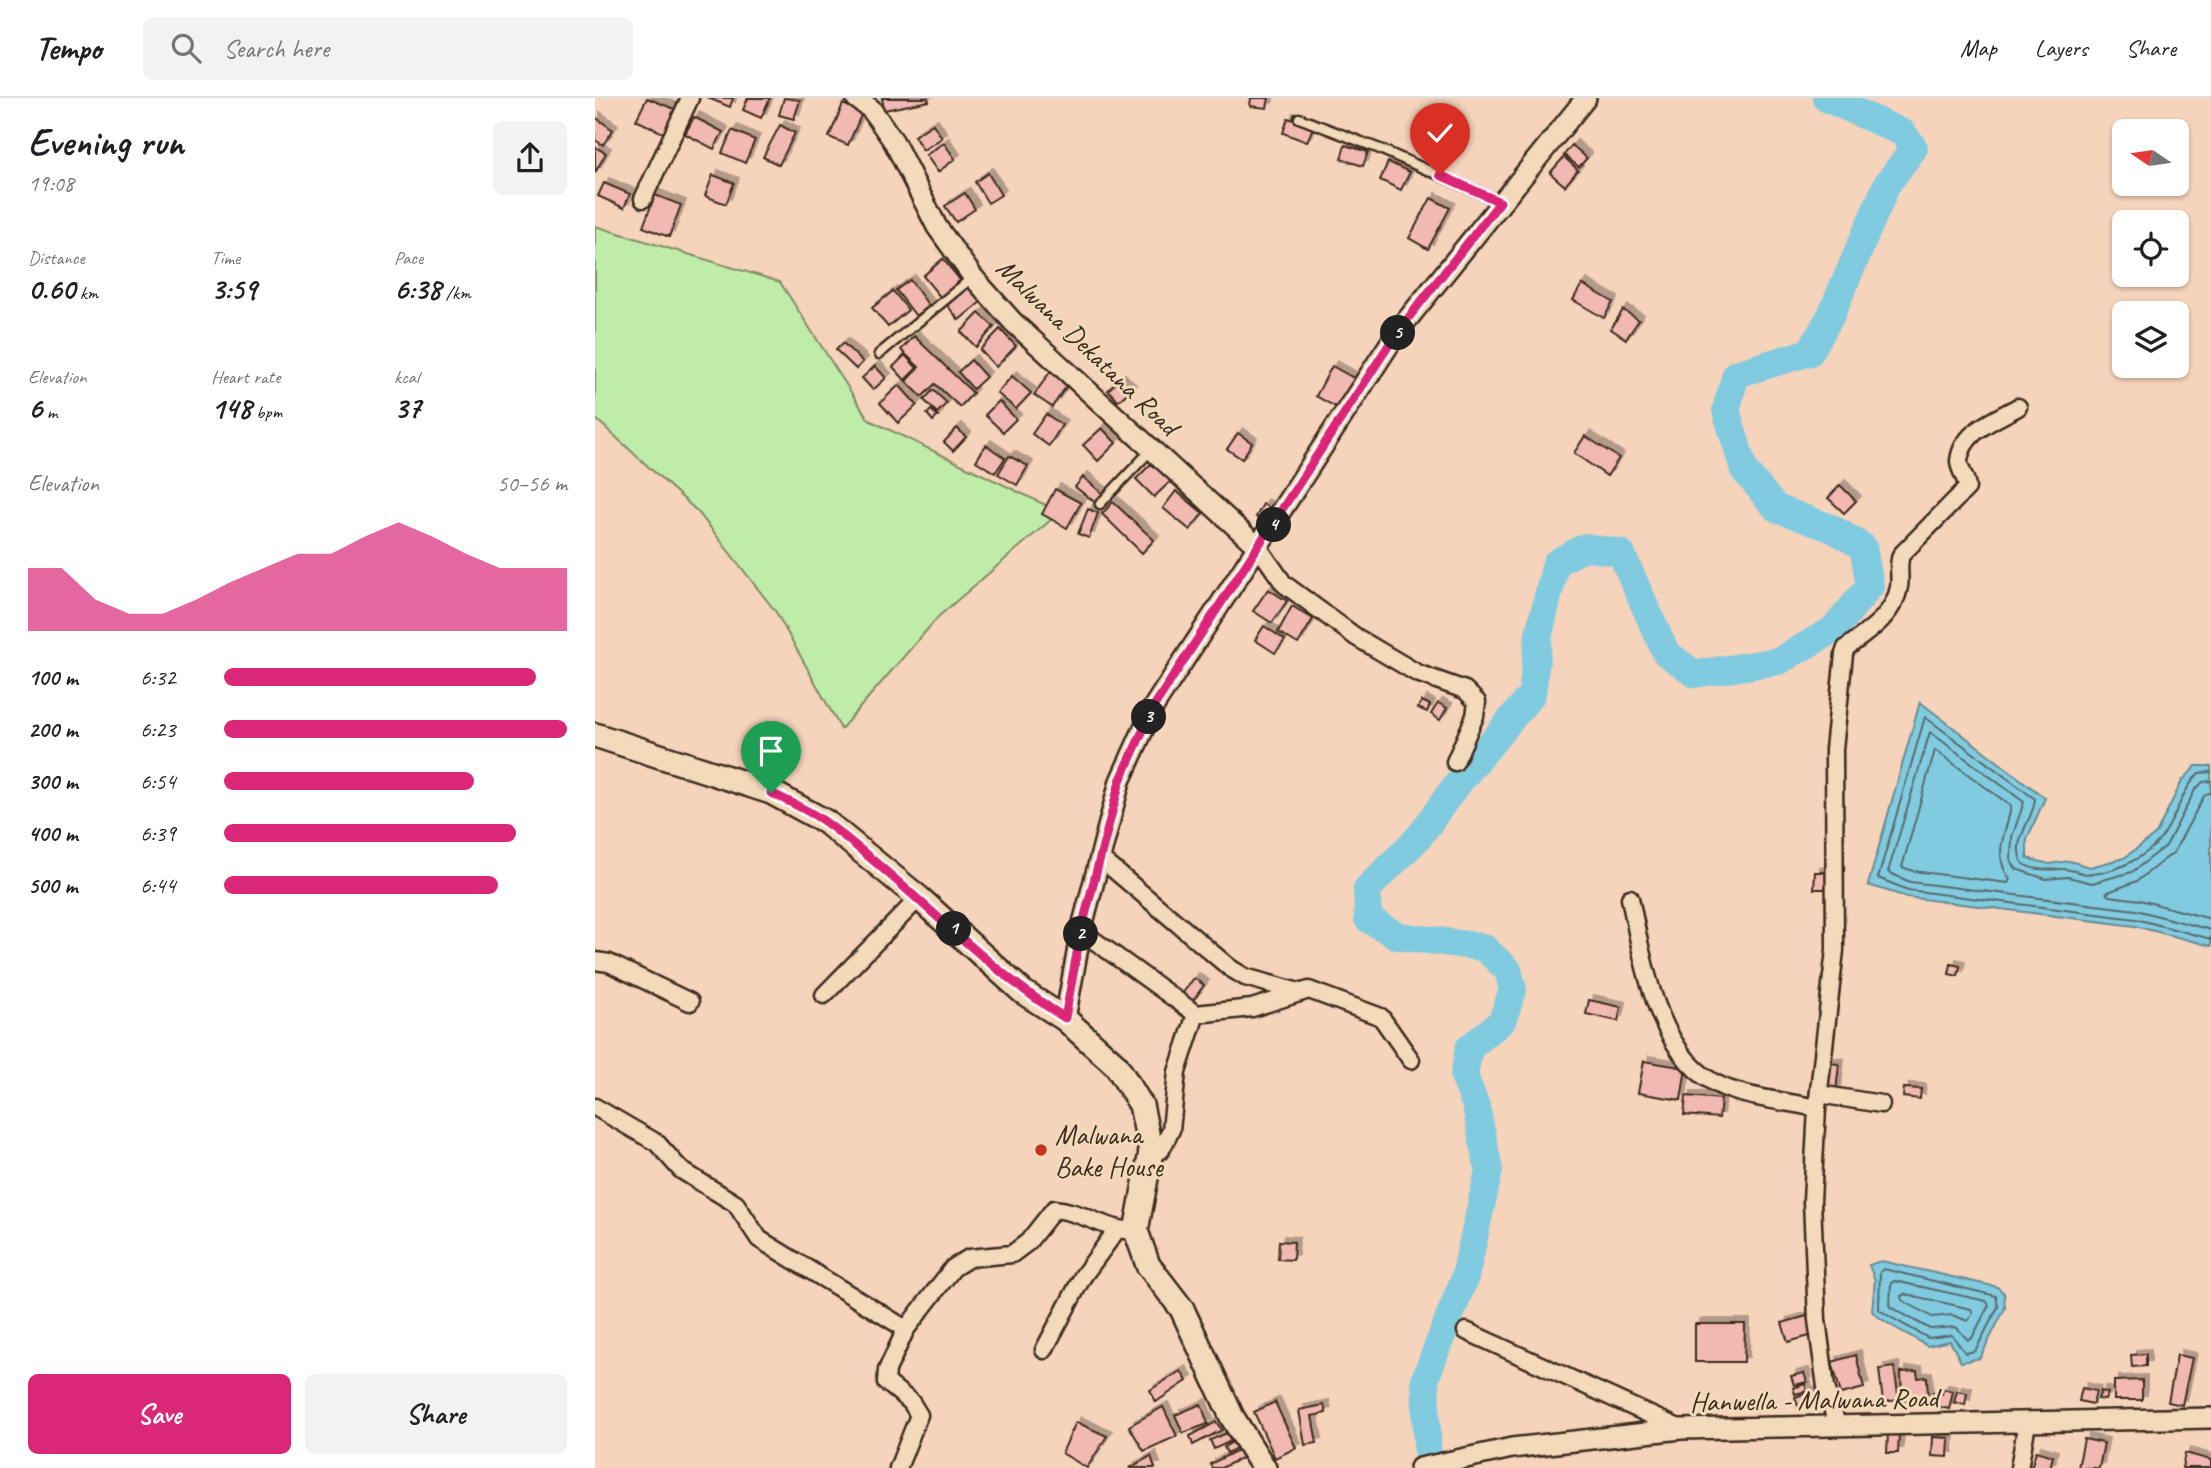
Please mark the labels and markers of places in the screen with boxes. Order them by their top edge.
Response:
pin [1410,103,1470,175]
pin: 5 [1381,316,1415,350]
pin: 4 [1257,508,1291,542]
pin: 3 [1131,700,1167,734]
pin [741,721,801,793]
pin: 1 [937,912,971,946]
pin: 2 [1063,916,1099,952]
place label: Malwana Bake House [1055,1117,1164,1184]
marker: Malwana Bake House [1033,1142,1049,1158]

